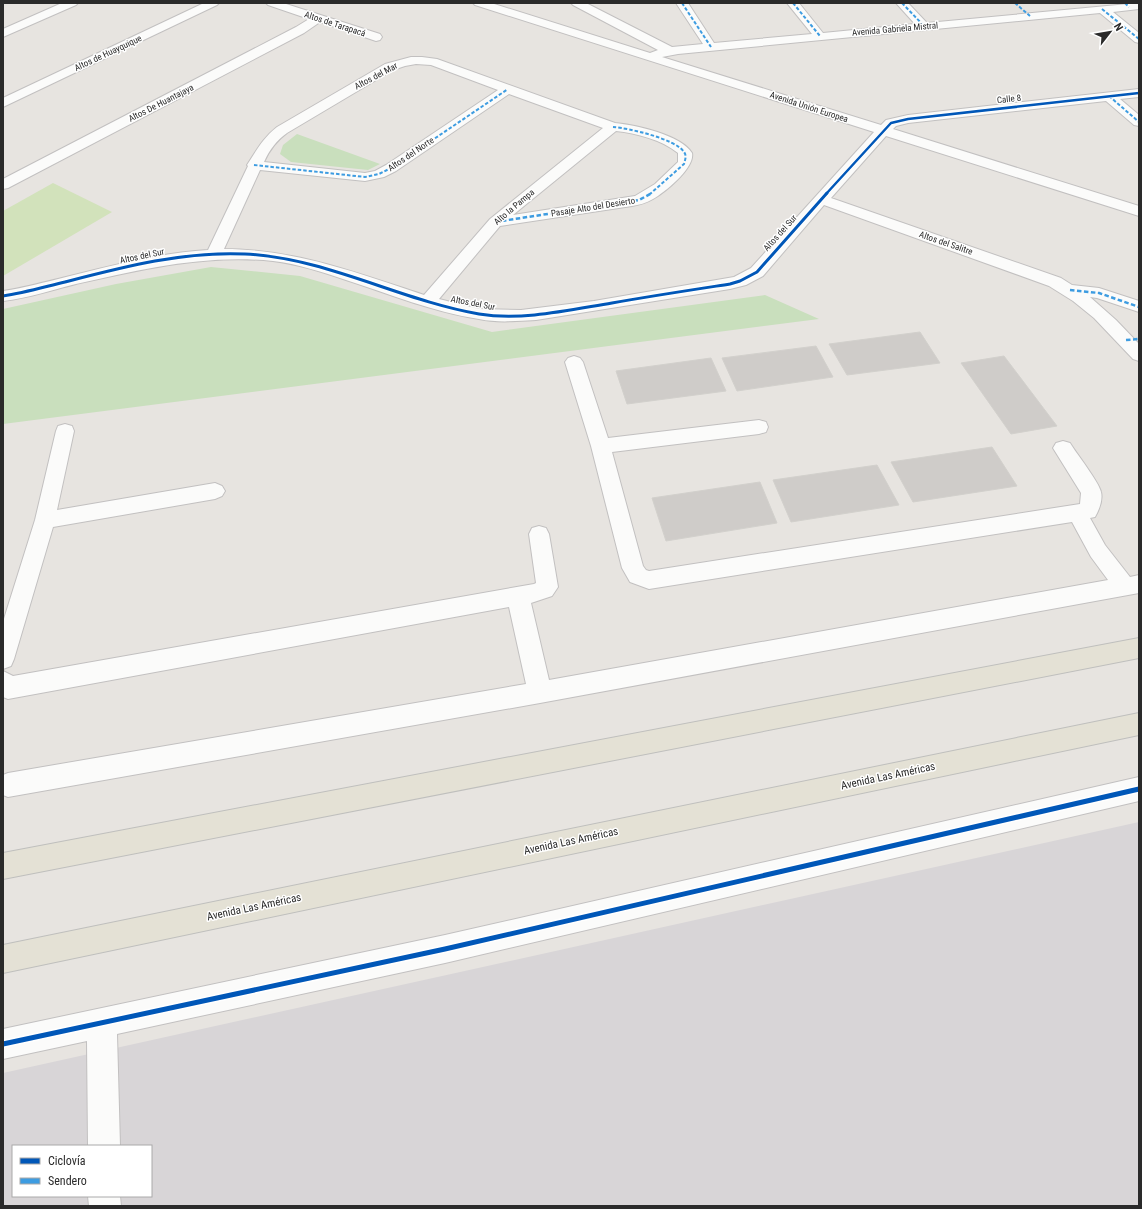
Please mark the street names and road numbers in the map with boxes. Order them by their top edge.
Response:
street label: Altos de Tarapacá [303,9,367,39]
street label: Avenida Gabriela Mistral [852,20,938,38]
street label: Altos de Huayquique [73,33,143,73]
street label: Altos del Mar [353,60,399,91]
street label: Altos De Huantajaya [127,82,195,124]
street label: Avenida Unión Europea [769,90,849,124]
street label: Calle 8 [996,93,1022,105]
street label: Altos del Norte [386,135,436,173]
street label: Alto la Pampa [492,187,536,227]
street label: Pasaje Alto del Desierto [550,195,636,219]
street label: Altos del Sur [761,213,799,253]
street label: Altos del Salitre [918,229,974,257]
street label: Altos del Sur [119,246,165,266]
street label: Altos del Sur [450,294,496,312]
street label: Avenida Las Américas [840,760,936,792]
street label: Avenida Las Américas [523,825,619,857]
street label: Avenida Las Américas [206,891,302,923]

